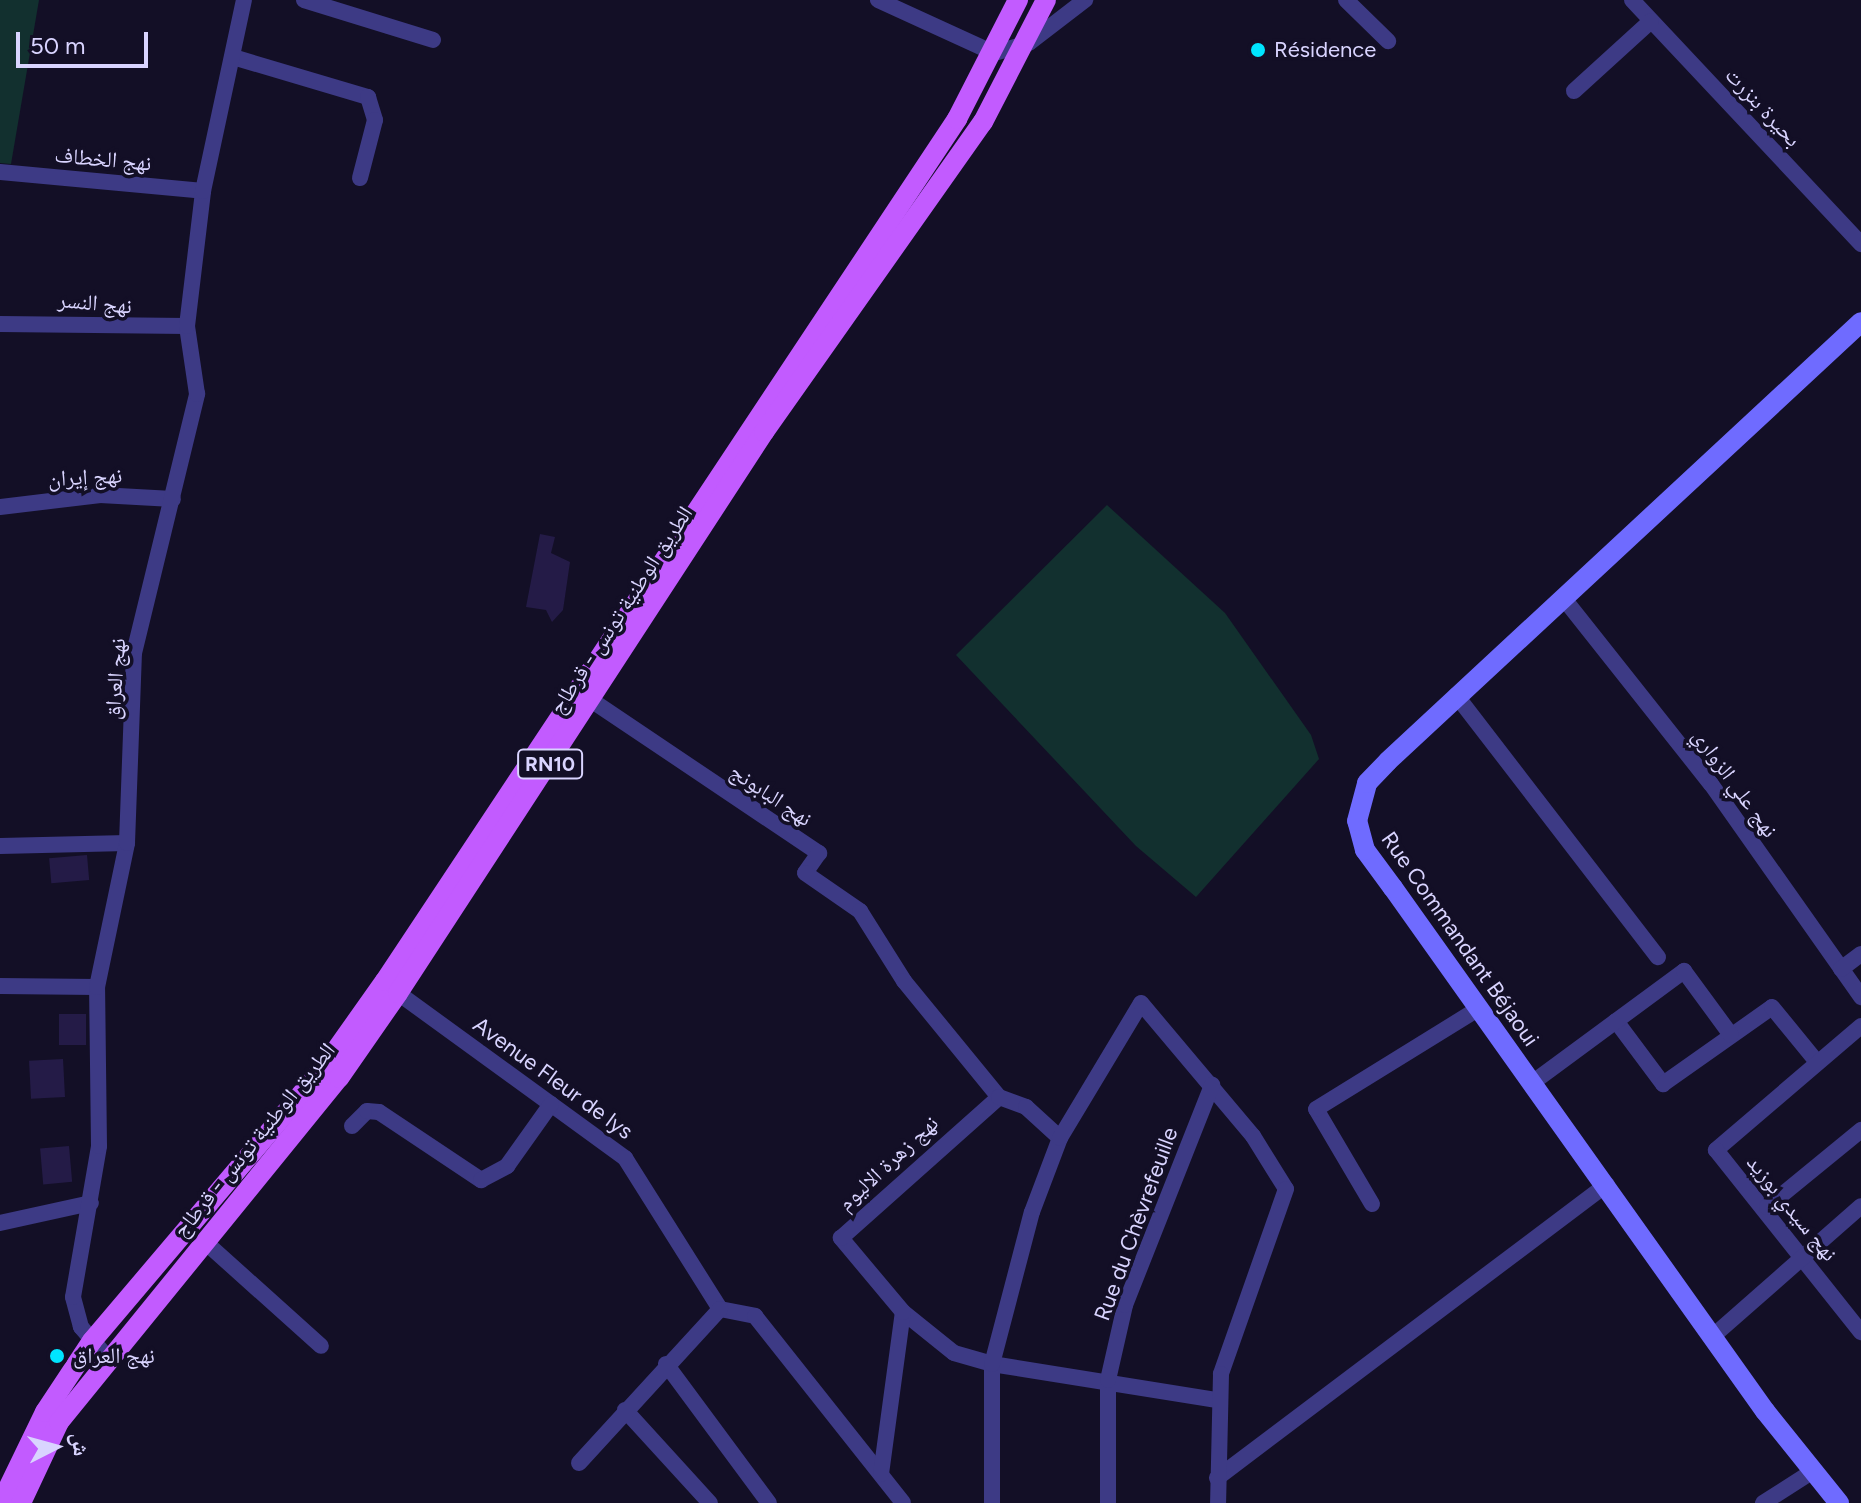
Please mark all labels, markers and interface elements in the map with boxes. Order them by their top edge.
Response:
scale bar [20,16,152,66]
text: 50 m [30,31,86,60]
place label: Résidence [1274,37,1376,63]
marker: Résidence [1249,41,1267,59]
street label: بحيرة بنزرت [1720,62,1806,152]
street label: نهج الخطاف [53,142,153,176]
street label: نهج النسر [57,287,133,319]
street label: نهج إيران [47,462,123,492]
street label: الطريق الوطنية تونس - قرطاج [544,501,698,719]
street label: نهج العراق [99,637,131,721]
street label: نهج علي الزواري [1687,723,1783,843]
road number: RN10 [516,748,584,780]
street label: نهج البابونج [725,758,817,832]
street label: Rue Commandant Béjaoui [1376,827,1544,1051]
street label: Avenue Fleur de lys [468,1011,638,1145]
street label: الطريق الوطنية تونس - قرطاج [167,1037,341,1243]
street label: نهج زهرة الاليوم [832,1110,944,1216]
street label: Rue du Chèvrefeuille [1089,1124,1183,1324]
street label: نهج سيدي بوزيد [1741,1149,1843,1267]
place label: نهج العراق [73,1343,155,1369]
marker: نهج العراق [48,1347,66,1365]
north arrow [16,1407,96,1487]
text: ش [66,1431,95,1457]

